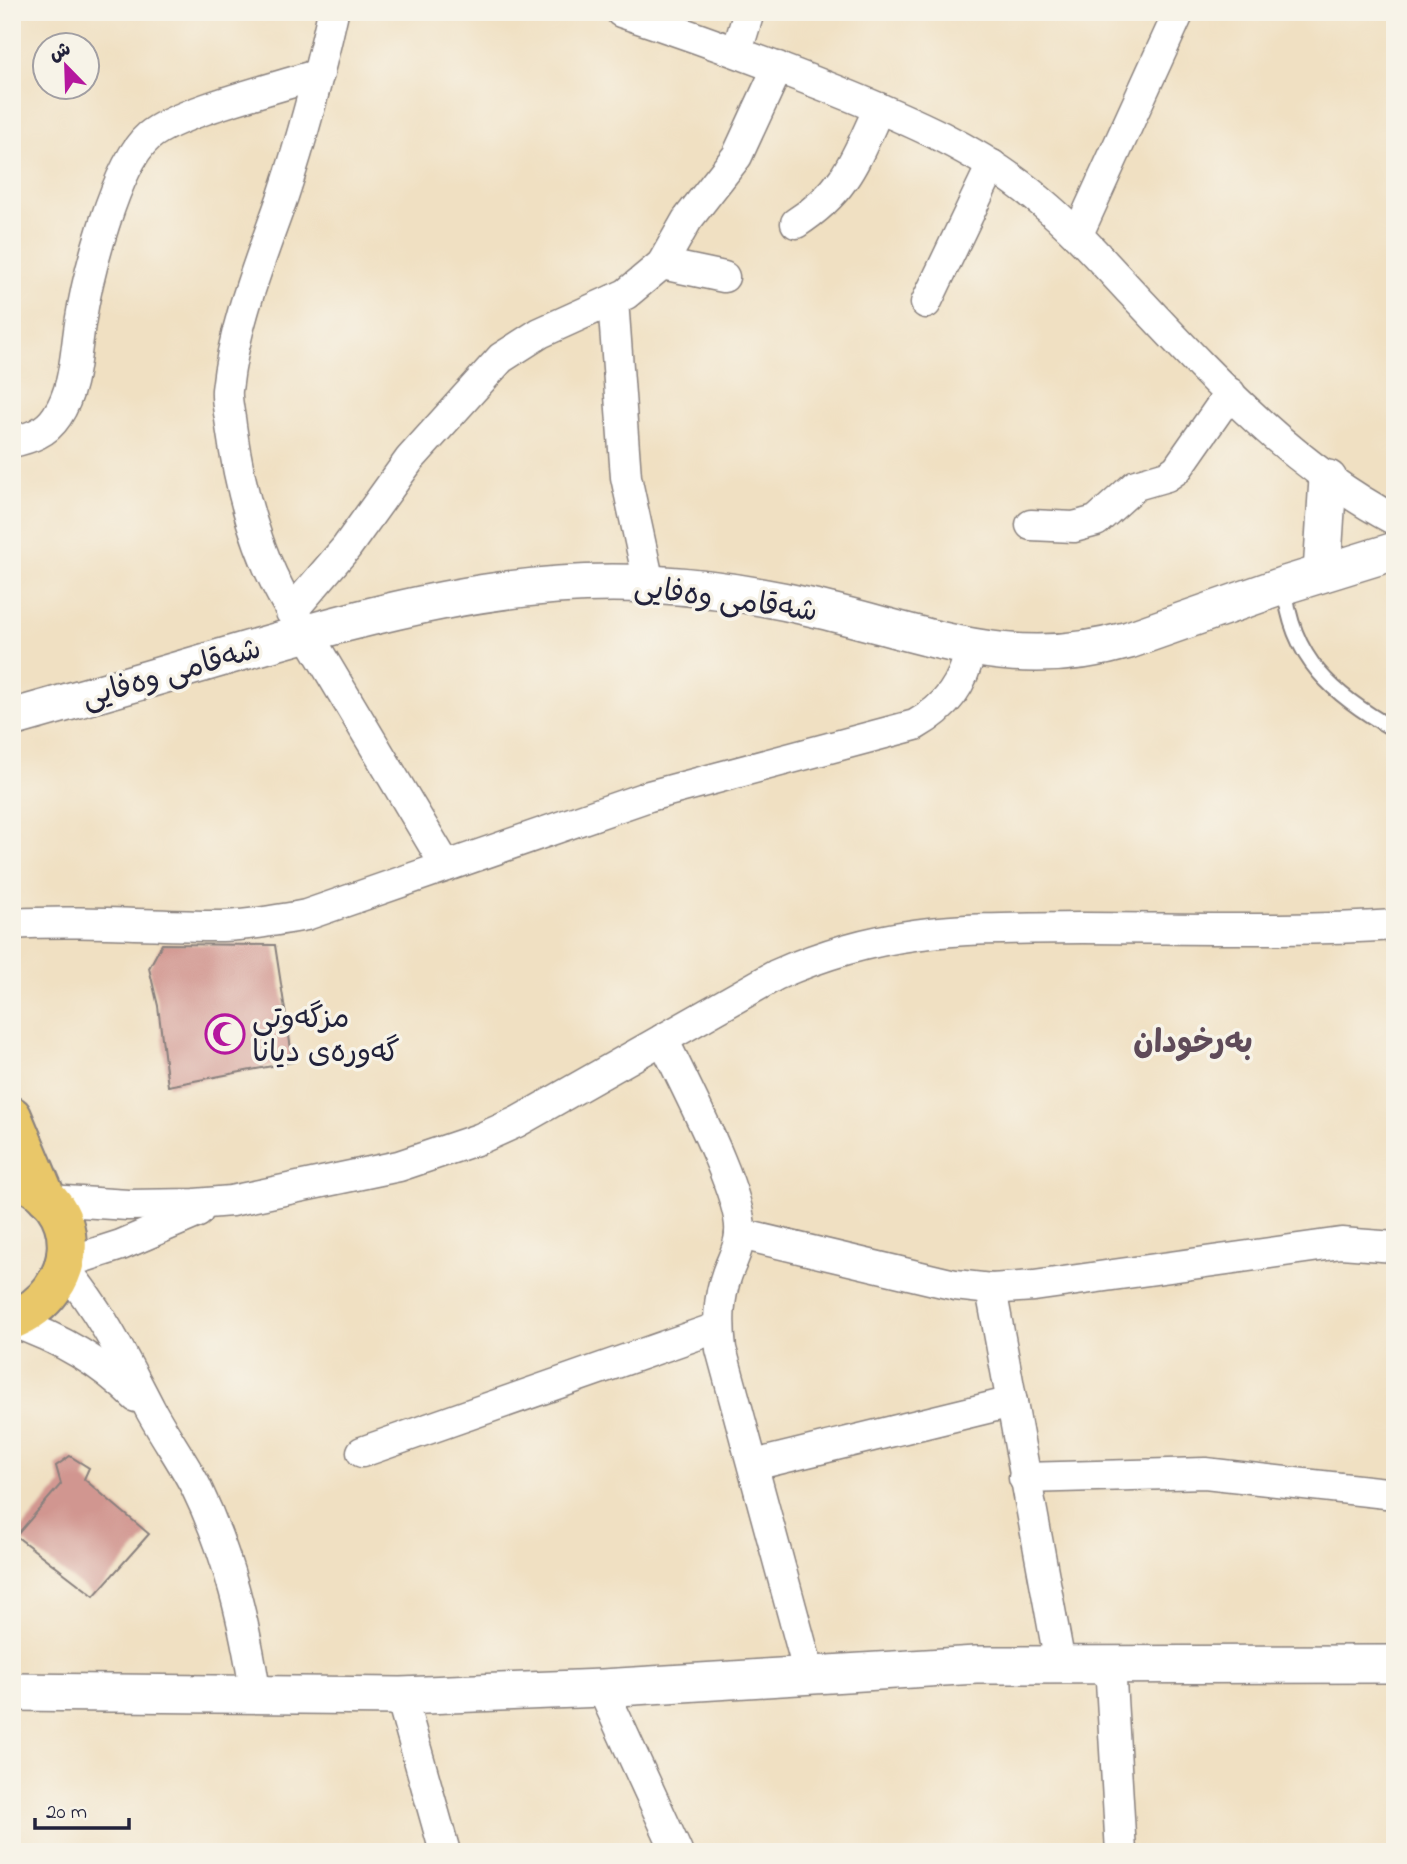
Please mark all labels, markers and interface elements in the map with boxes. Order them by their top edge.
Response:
north arrow [32,32,102,102]
text: ش [45,36,75,69]
street label: شەقامی وەفایی [631,566,820,636]
street label: شەقامی وەفایی [77,628,267,721]
place label: مزگەوتی گەورەی دیانا [252,998,400,1076]
mosque icon: مزگەوتی گەورەی دیانا [204,1013,246,1055]
district label: بەرخودان [1133,1021,1253,1068]
scale bar [35,1787,130,1831]
text: 20 m [46,1798,87,1828]

